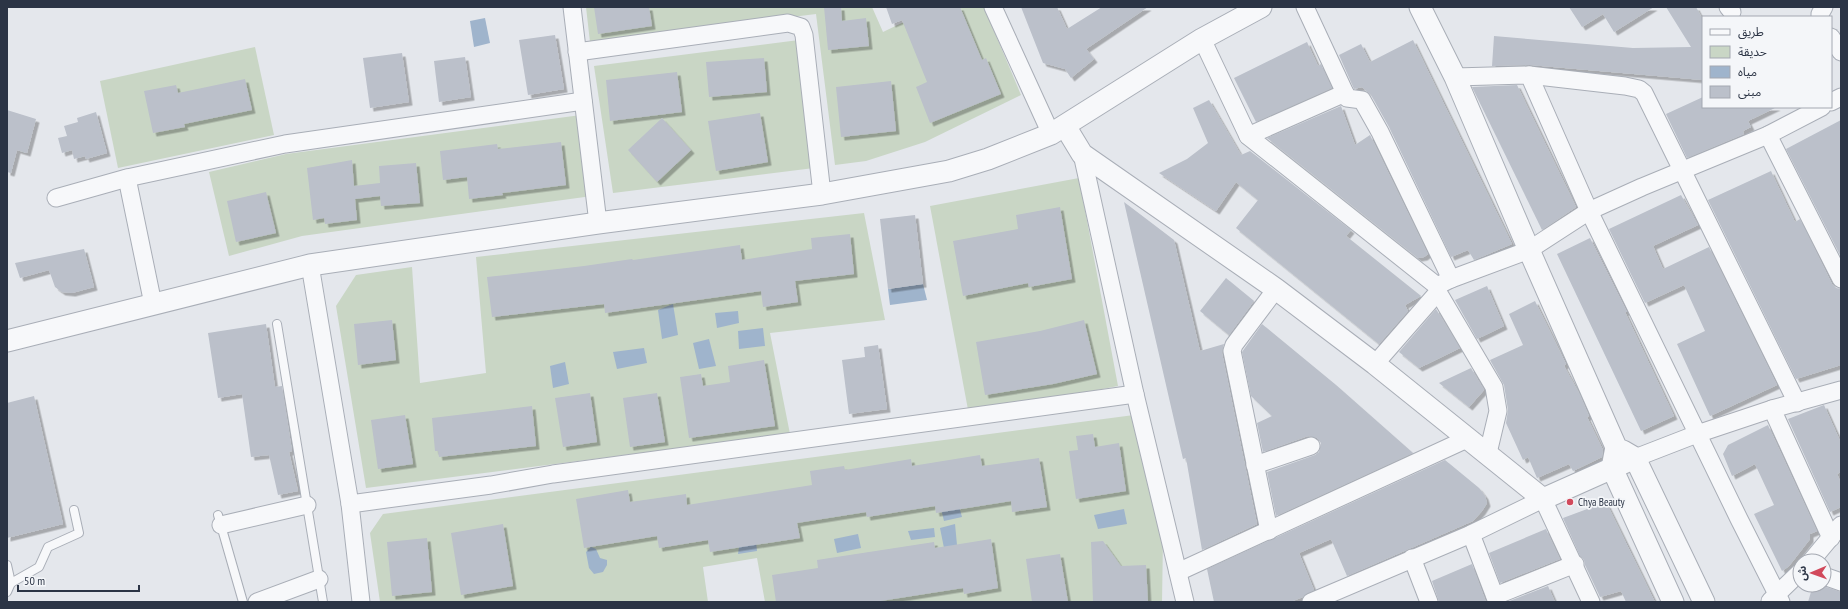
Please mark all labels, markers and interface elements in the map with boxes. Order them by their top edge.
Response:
legend [1702,16,1832,108]
text: طريق [1738,24,1764,40]
text: حديقة [1738,44,1767,59]
text: مياه [1738,64,1757,79]
text: مبنى [1738,84,1761,99]
place label: Chya Beauty [1578,495,1626,509]
marker: Chya Beauty [1565,497,1575,507]
north arrow [1792,553,1832,593]
text: ش [1795,566,1809,581]
scale bar [18,567,139,593]
text: 50 m [24,573,45,588]

